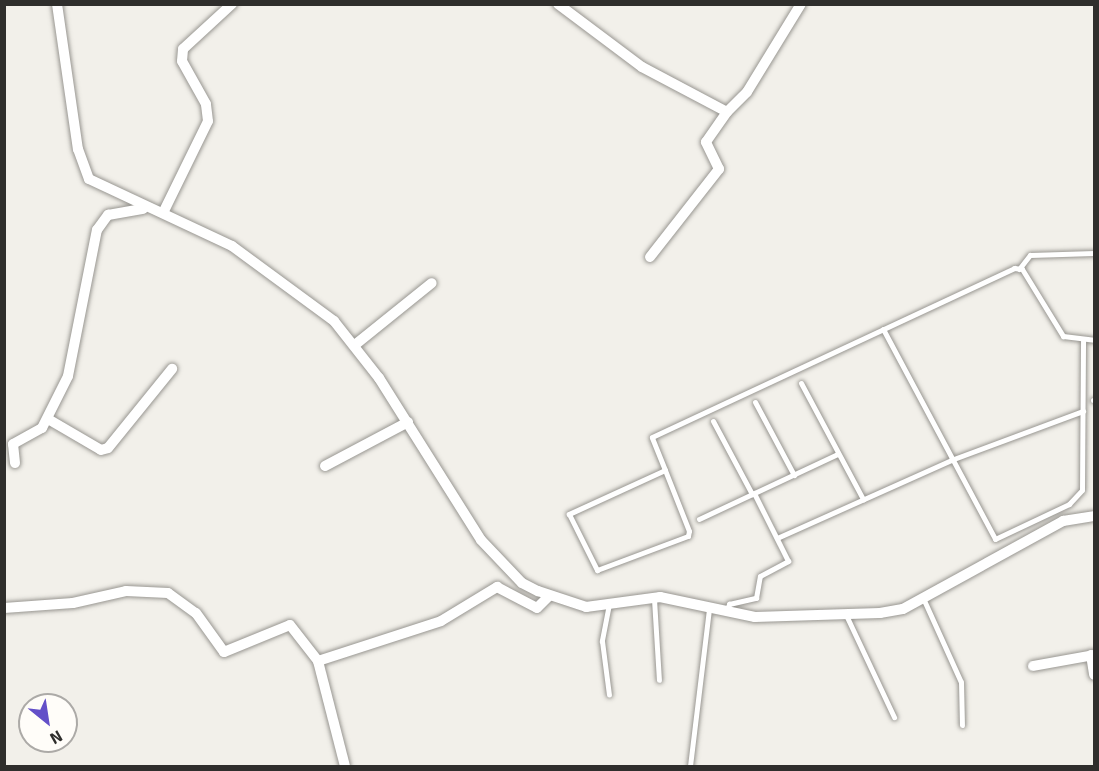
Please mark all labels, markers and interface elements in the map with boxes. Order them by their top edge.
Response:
north arrow [18,693,78,753]
text: N [46,725,66,748]

